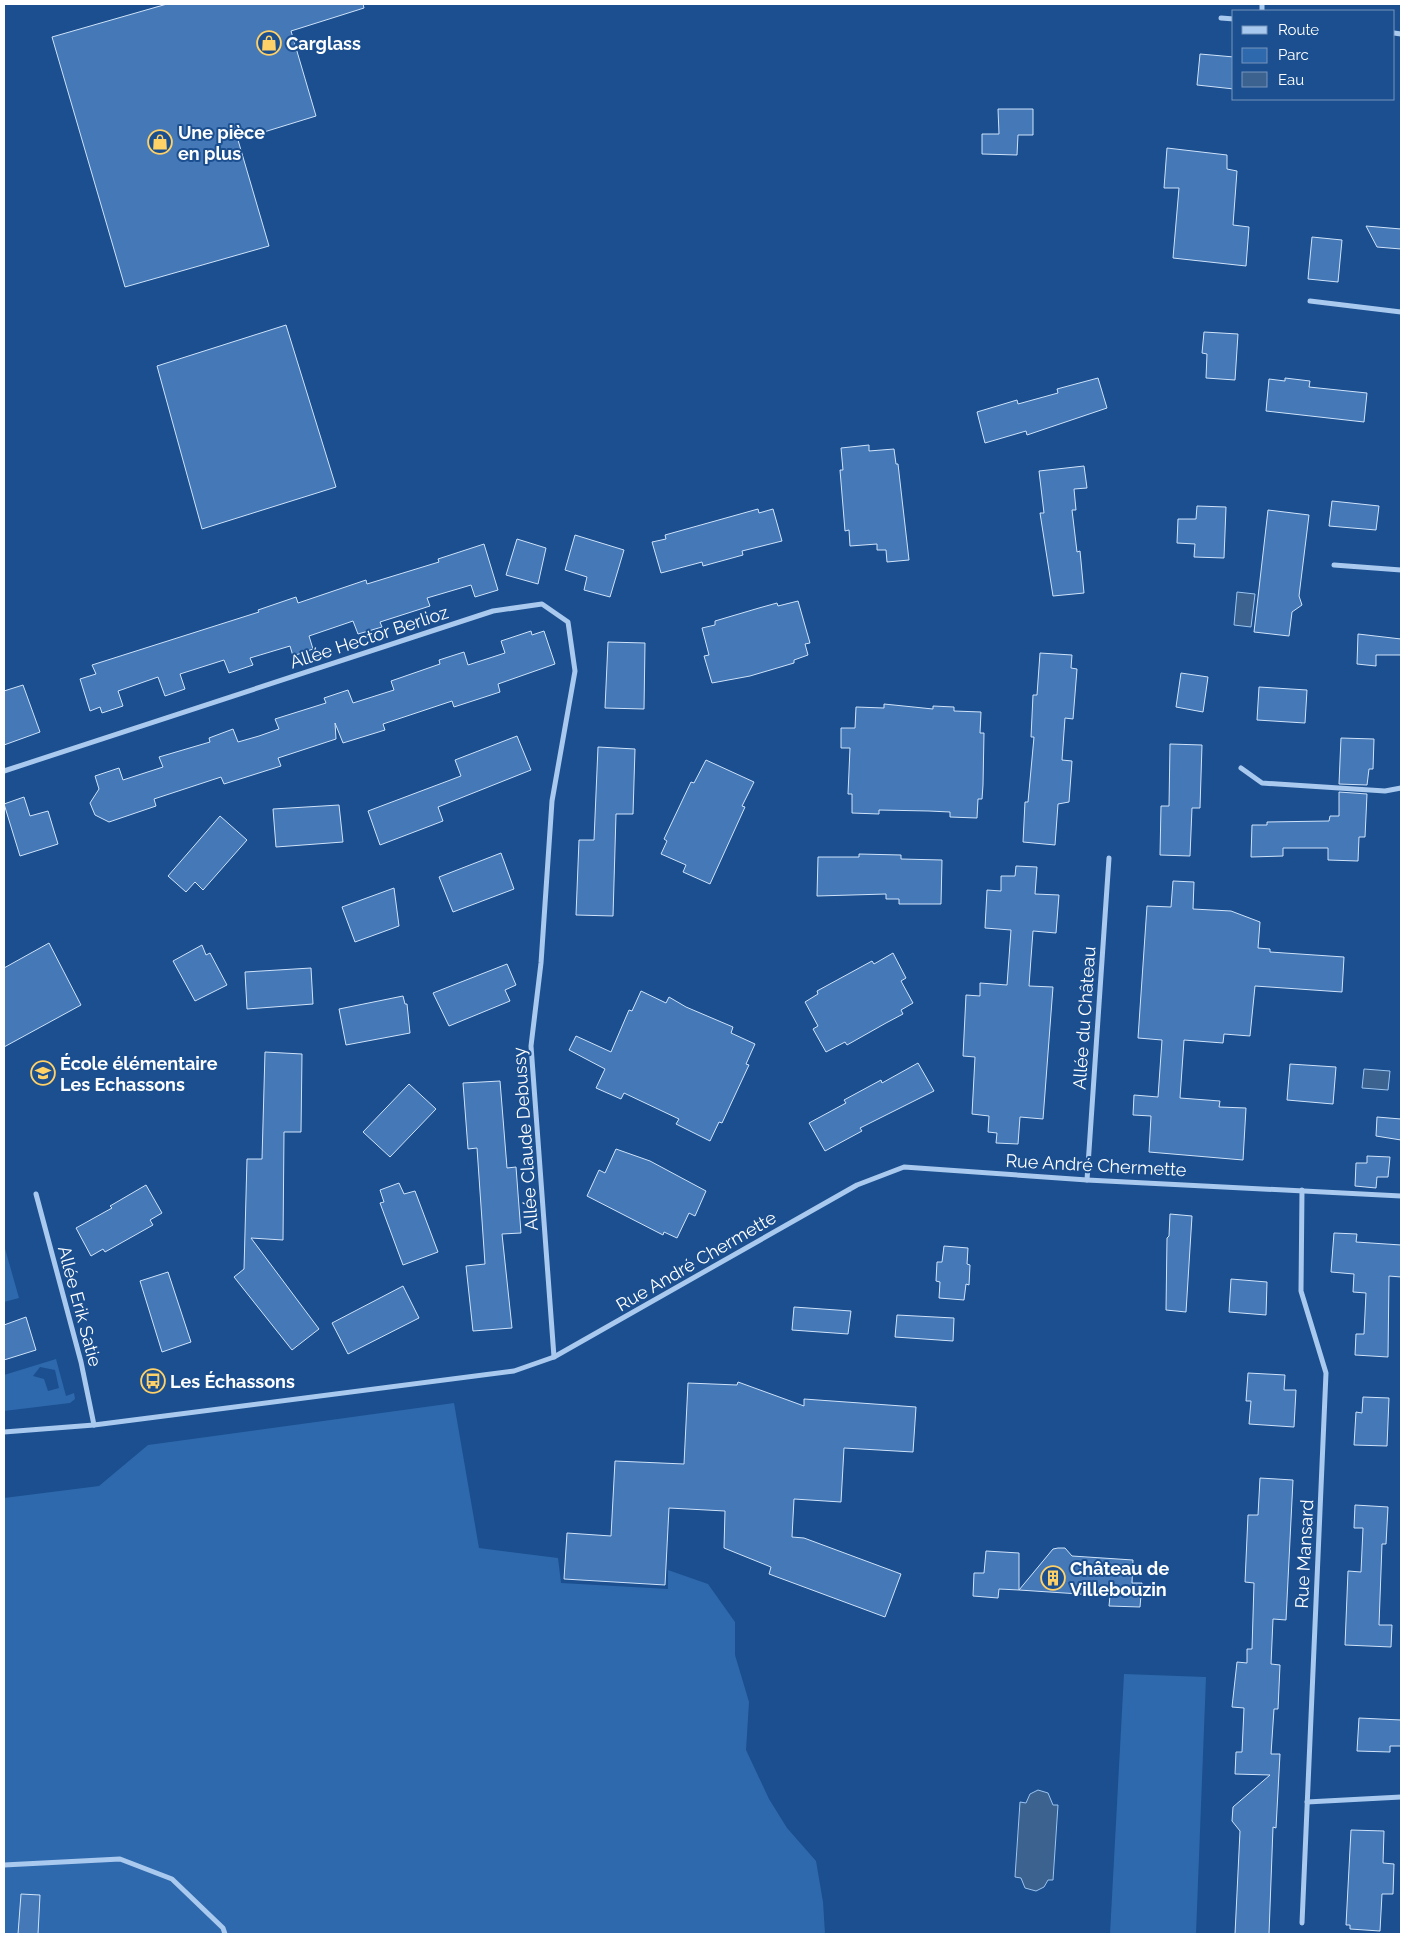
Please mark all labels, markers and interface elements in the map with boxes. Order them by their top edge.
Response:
legend [1232,10,1395,100]
text: Route [1278,21,1319,39]
shop icon: Carglass [256,30,282,56]
place label: Carglass [286,33,361,54]
text: Parc [1278,46,1309,64]
text: Eau [1278,71,1304,89]
place label: Une pièce en plus [178,122,265,164]
shop icon: Une pièce en plus [147,129,173,155]
street label: Allée Hector Berlioz [287,601,451,673]
street label: Allée du Château [1069,946,1099,1090]
street label: Allée Claude Debussy [508,1046,542,1231]
place label: École élémentaire Les Echassons [60,1053,218,1095]
school or university icon: École élémentaire Les Echassons [30,1060,56,1086]
street label: Rue André Chermette [1005,1150,1187,1180]
street label: Rue André Chermette [612,1206,780,1315]
street label: Allée Erik Satie [54,1243,106,1369]
bus stop icon: Les Échassons [140,1368,166,1394]
place label: Les Échassons [170,1371,295,1392]
street label: Rue Mansard [1291,1499,1317,1609]
place label: Château de Villebouzin [1070,1558,1169,1600]
building icon: Château de Villebouzin [1040,1565,1066,1591]

